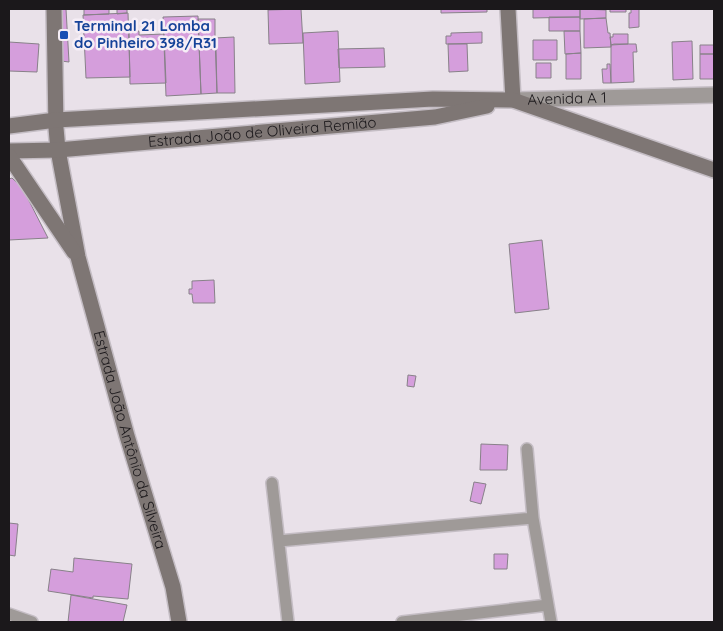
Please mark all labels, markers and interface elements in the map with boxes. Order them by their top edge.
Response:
place label: Terminal 21 Lomba do Pinheiro 398/R31 [74,16,217,52]
marker: Terminal 21 Lomba do Pinheiro 398/R31 [58,29,70,41]
street label: Avenida A 1 [527,88,607,109]
street label: Estrada João de Oliveira Remião [147,112,377,151]
street label: Estrada João Antônio da Silveira [90,328,171,551]

